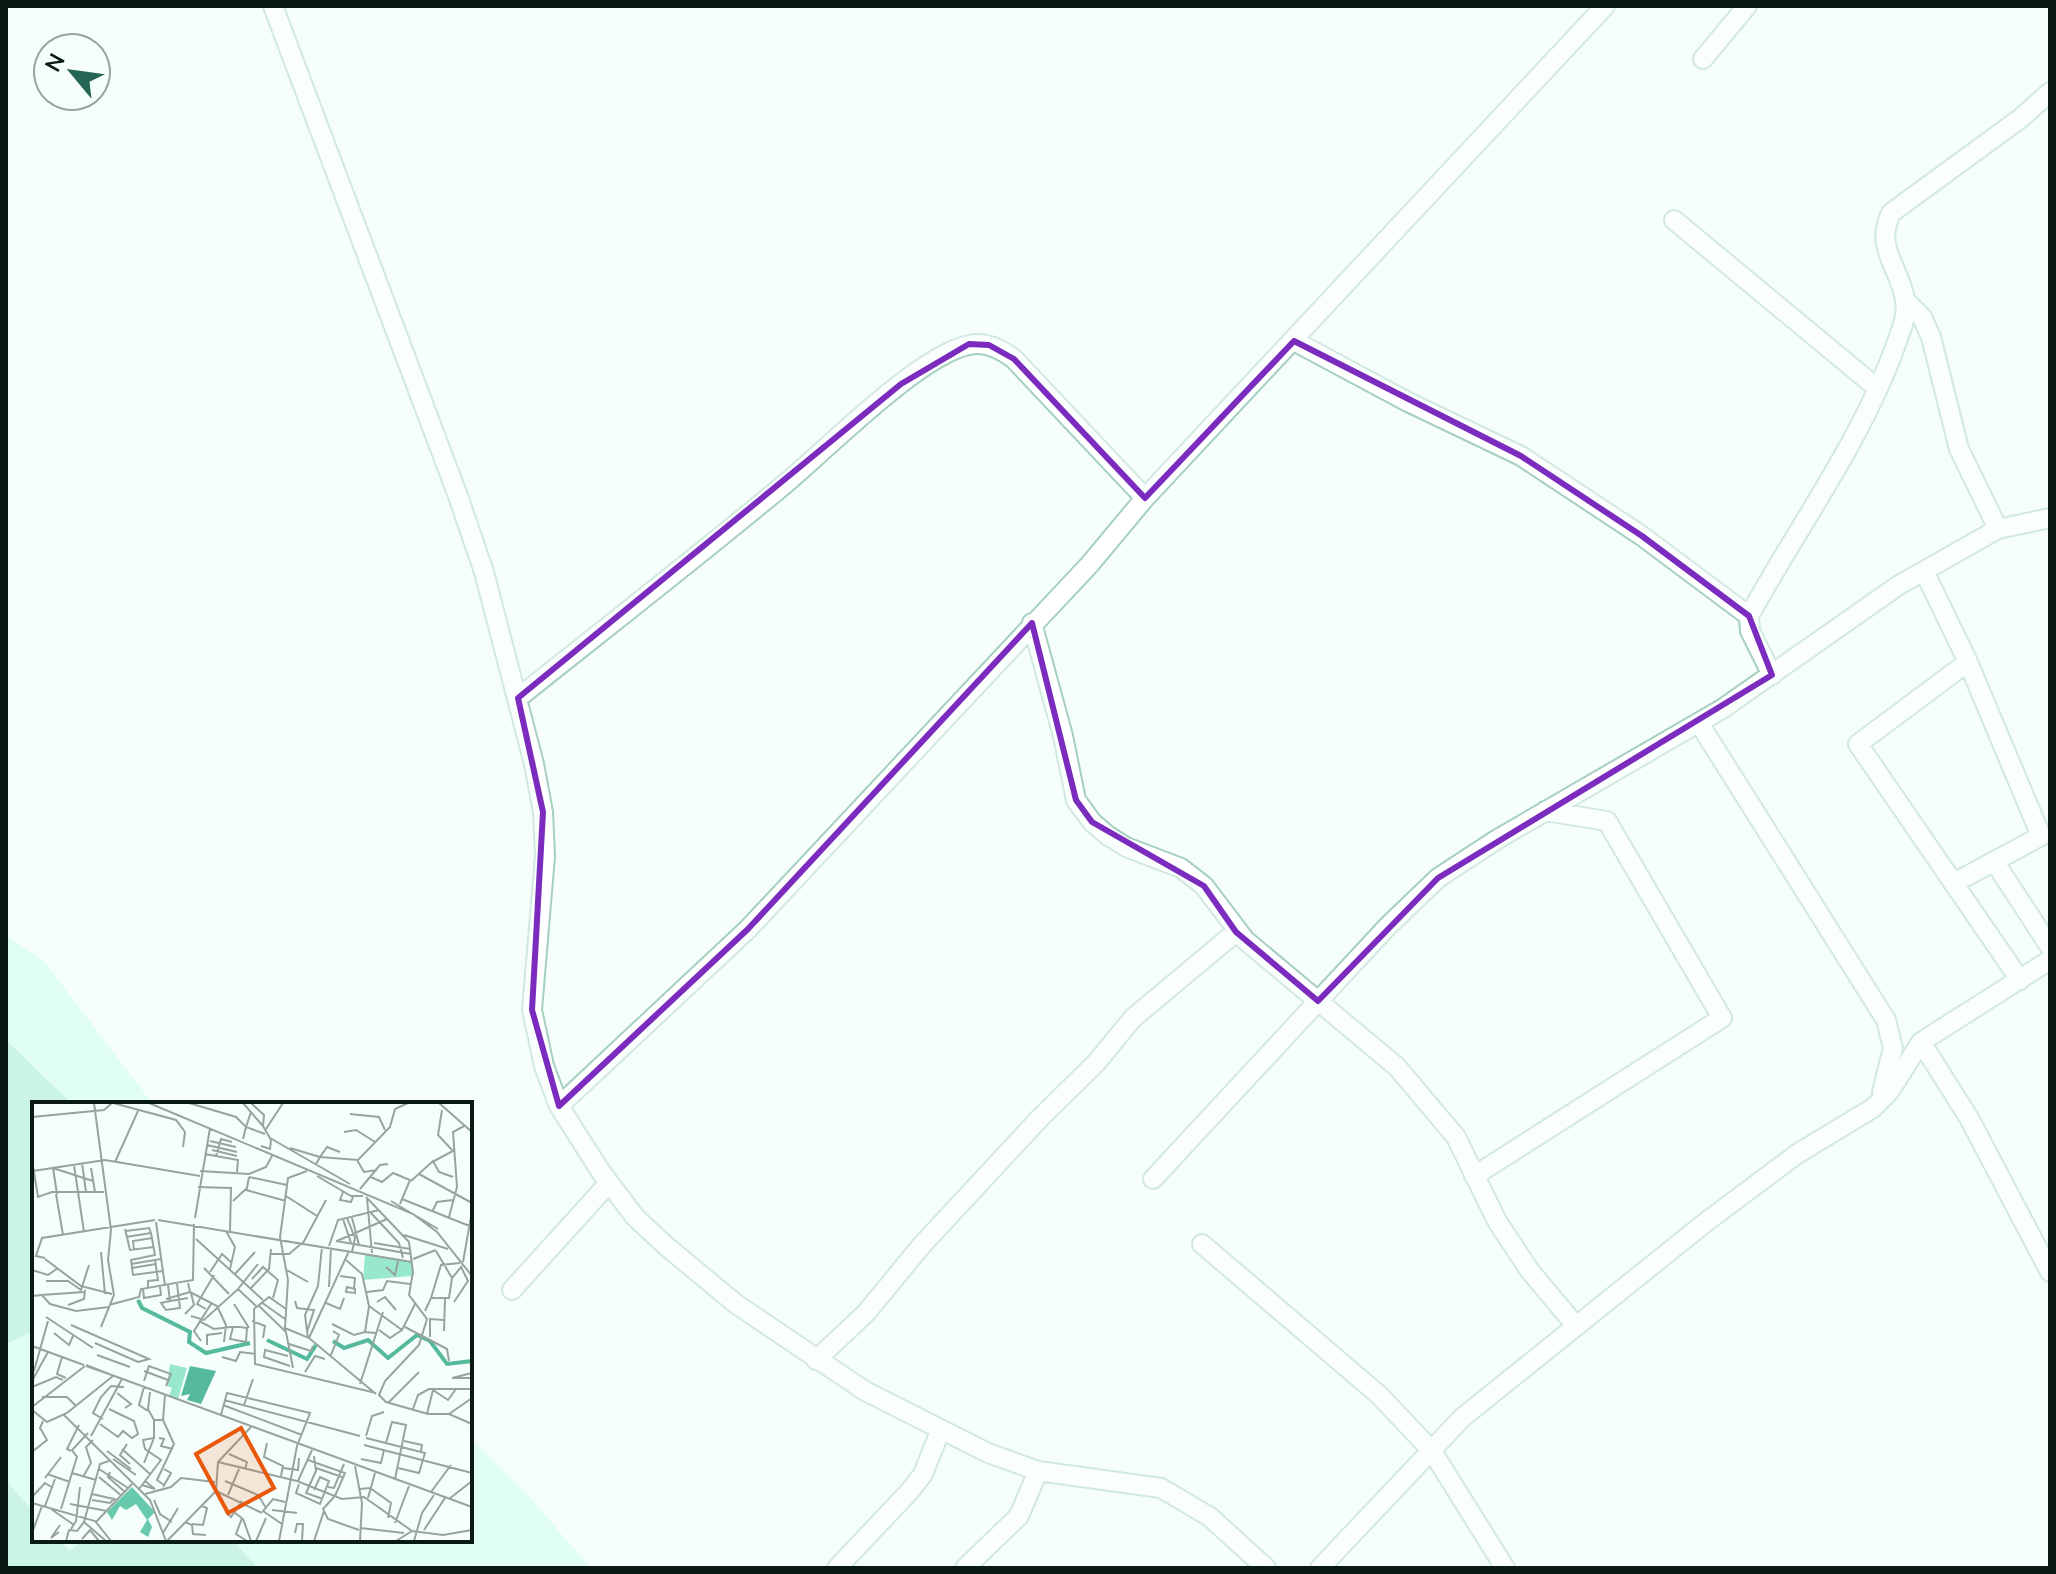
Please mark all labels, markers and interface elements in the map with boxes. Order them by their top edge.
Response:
north arrow [32,32,112,112]
text: N [38,48,72,77]
inset map [32,1102,472,1542]

